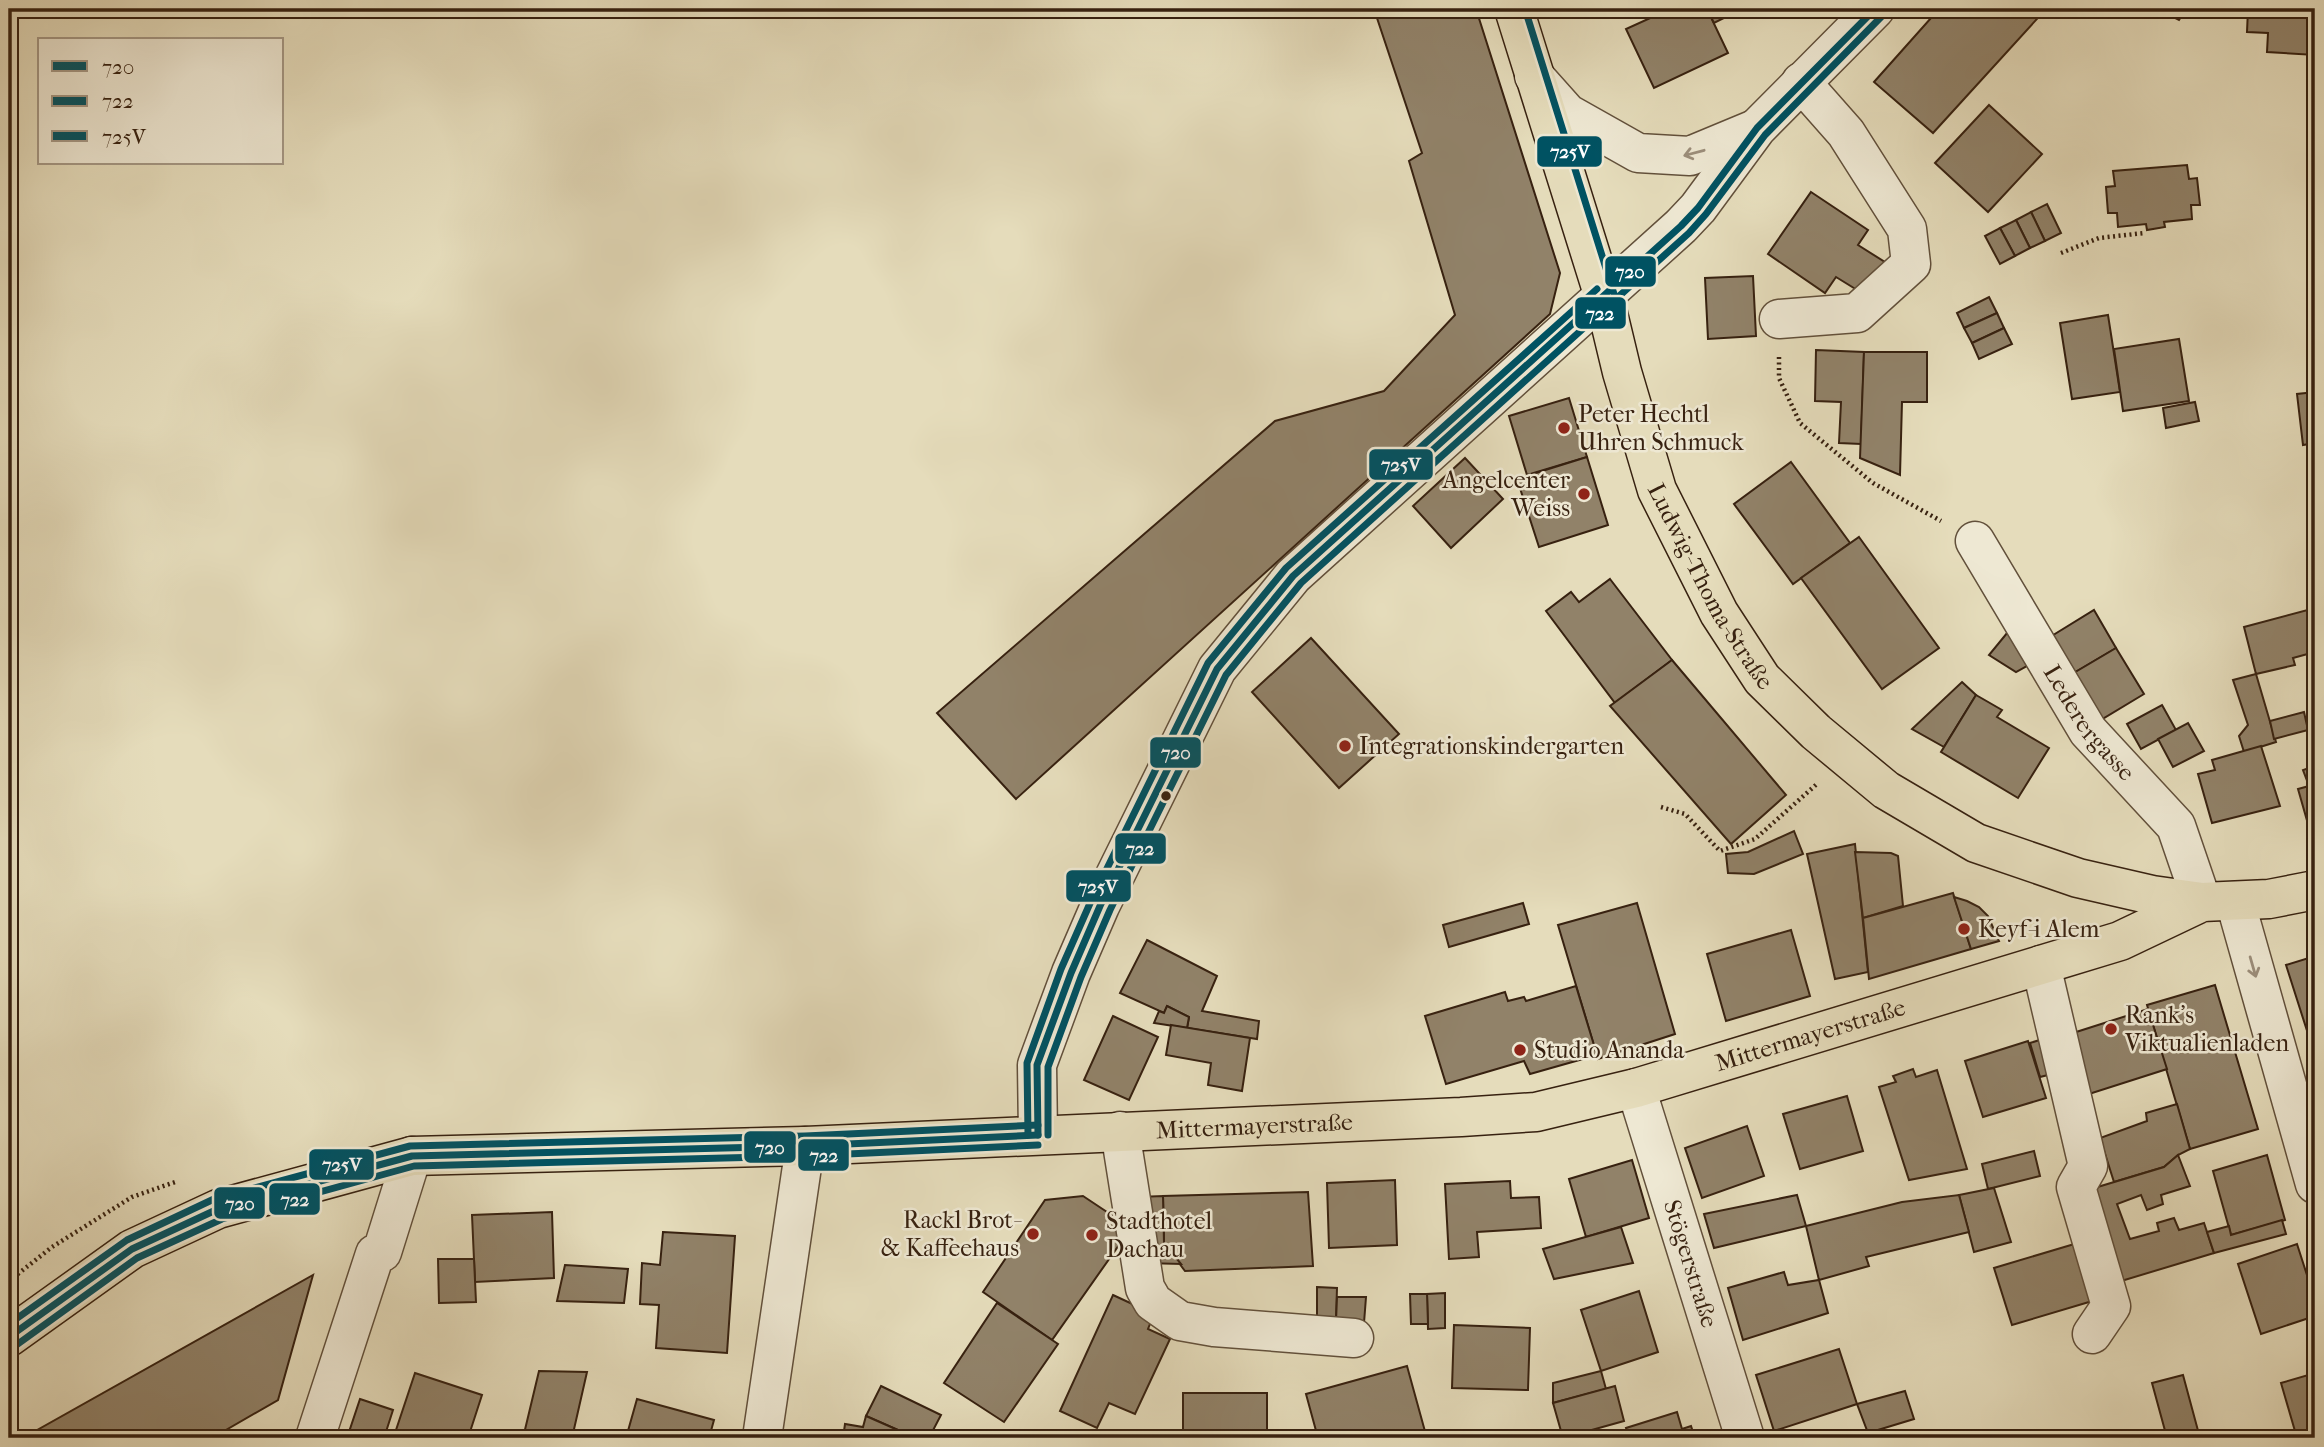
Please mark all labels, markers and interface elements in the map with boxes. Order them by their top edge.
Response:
legend [38,38,284,164]
text: 720 [102,55,134,79]
text: 722 [102,89,134,113]
text: 725V [102,125,147,149]
line badge: 725V [1536,135,1603,168]
text: 725V [1549,141,1591,163]
one-way arrow [1683,147,1705,160]
line badge: 720 [1604,255,1657,288]
text: 720 [1614,261,1645,283]
line badge: 722 [1574,296,1627,330]
text: 722 [1585,303,1615,325]
place label: Peter Hechtl Uhren Schmuck [1578,400,1744,456]
marker: Peter Hechtl Uhren Schmuck [1556,420,1572,436]
line badge: 725V [1368,448,1434,481]
text: 725V [1380,454,1422,476]
place label: Angelcenter Weiss [1442,466,1571,522]
street label: Ludwig-Thoma-Straße [1642,479,1779,696]
marker: Angelcenter Weiss [1576,486,1592,502]
street label: Lederergasse [2038,660,2141,786]
place label: Integrationskindergarten [1359,732,1624,760]
line badge: 720 [1149,736,1202,769]
marker: Integrationskindergarten [1337,738,1353,754]
text: 720 [1160,742,1191,764]
unlabelled marker [1159,789,1173,803]
line badge: 722 [1114,832,1167,865]
text: 722 [1125,838,1155,860]
line badge: 725V [1065,869,1132,903]
text: 725V [1077,876,1119,898]
place label: Keyf-i Alem [1978,915,2100,943]
marker: Keyf-i Alem [1956,921,1972,937]
one-way arrow [2247,955,2260,977]
street label: Mittermayerstraße [1712,993,1909,1077]
place label: Rank's Viktualienladen [2124,1001,2289,1057]
marker: Rank's Viktualienladen [2103,1021,2119,1037]
place label: Studio Ananda [1534,1036,1685,1064]
marker: Studio Ananda [1512,1042,1528,1058]
street label: Mittermayerstraße [1155,1108,1353,1144]
line badge: 720 [743,1130,797,1164]
text: 720 [754,1137,785,1159]
line badge: 722 [797,1138,850,1172]
text: 722 [809,1145,839,1167]
line badge: 725V [308,1148,375,1181]
text: 725V [321,1154,363,1176]
line badge: 722 [268,1182,321,1216]
line badge: 720 [213,1186,266,1220]
text: 722 [280,1189,310,1211]
text: 720 [224,1193,255,1215]
street label: Stögerstraße [1658,1197,1724,1331]
place label: Rackl Brot- & Kaffeehaus [881,1206,1022,1262]
place label: Stadthotel Dachau [1106,1207,1212,1263]
marker: Rackl Brot- & Kaffeehaus [1025,1226,1041,1242]
marker: Stadthotel Dachau [1084,1227,1100,1243]

